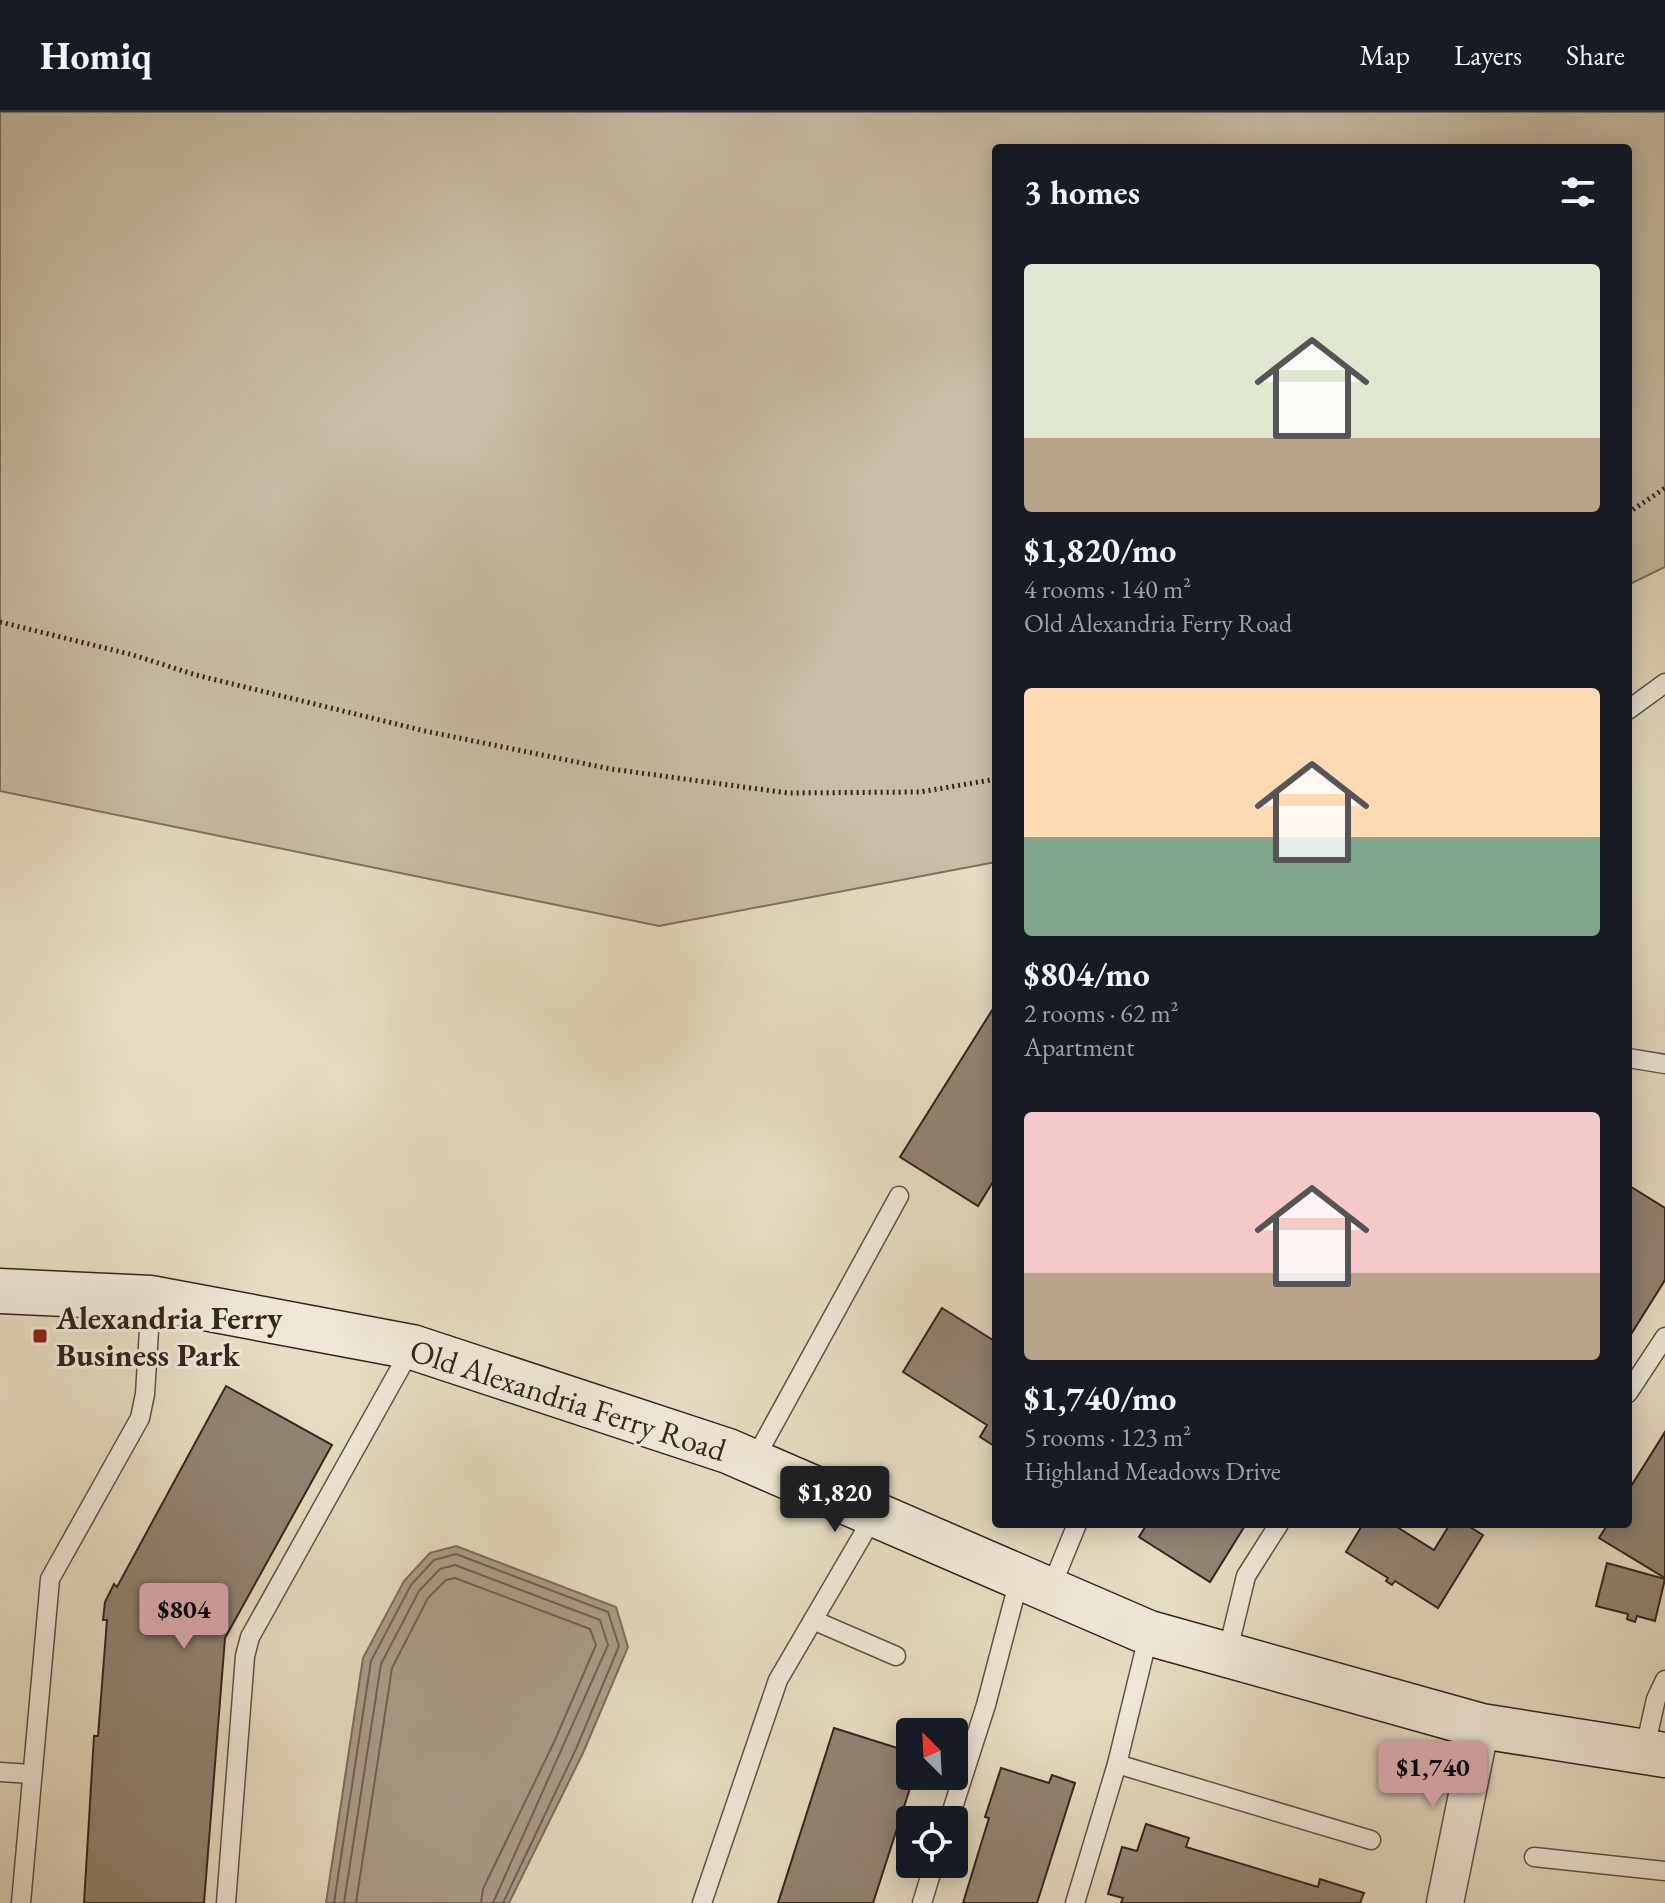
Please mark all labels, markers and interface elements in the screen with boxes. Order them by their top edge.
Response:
text: Homiq [40,31,152,80]
text: Map [1360,37,1410,73]
text: Layers [1454,37,1522,73]
text: Share [1566,37,1625,73]
text: 3 homes [1024,170,1140,214]
icon: filters [1556,170,1600,214]
icon: home [1240,316,1384,460]
text: $1,820/mo [1024,528,1176,572]
text: 4 rooms · 140 m² [1024,572,1191,606]
text: Old Alexandria Ferry Road [1024,606,1292,640]
icon: home [1240,740,1384,884]
text: $804/mo [1024,952,1150,996]
text: 2 rooms · 62 m² [1024,996,1179,1030]
text: Apartment [1024,1030,1134,1064]
icon: home [1240,1164,1384,1308]
place label: Alexandria Ferry Business Park [55,1297,283,1376]
marker: Alexandria Ferry Business Park [31,1327,49,1345]
street label: Old Alexandria Ferry Road [405,1329,732,1471]
text: $1,740/mo [1024,1376,1176,1420]
text: 5 rooms · 123 m² [1024,1420,1191,1454]
text: Highland Meadows Drive [1024,1454,1281,1488]
pin: $1,820 [770,1466,900,1534]
text: $1,820 [798,1475,872,1509]
pin: $804 [137,1583,231,1651]
text: $804 [157,1592,211,1626]
north arrow [896,1718,968,1790]
map controls [896,1718,968,1878]
pin: $1,740 [1368,1741,1498,1809]
text: $1,740 [1396,1750,1470,1784]
button: locate [896,1806,968,1878]

